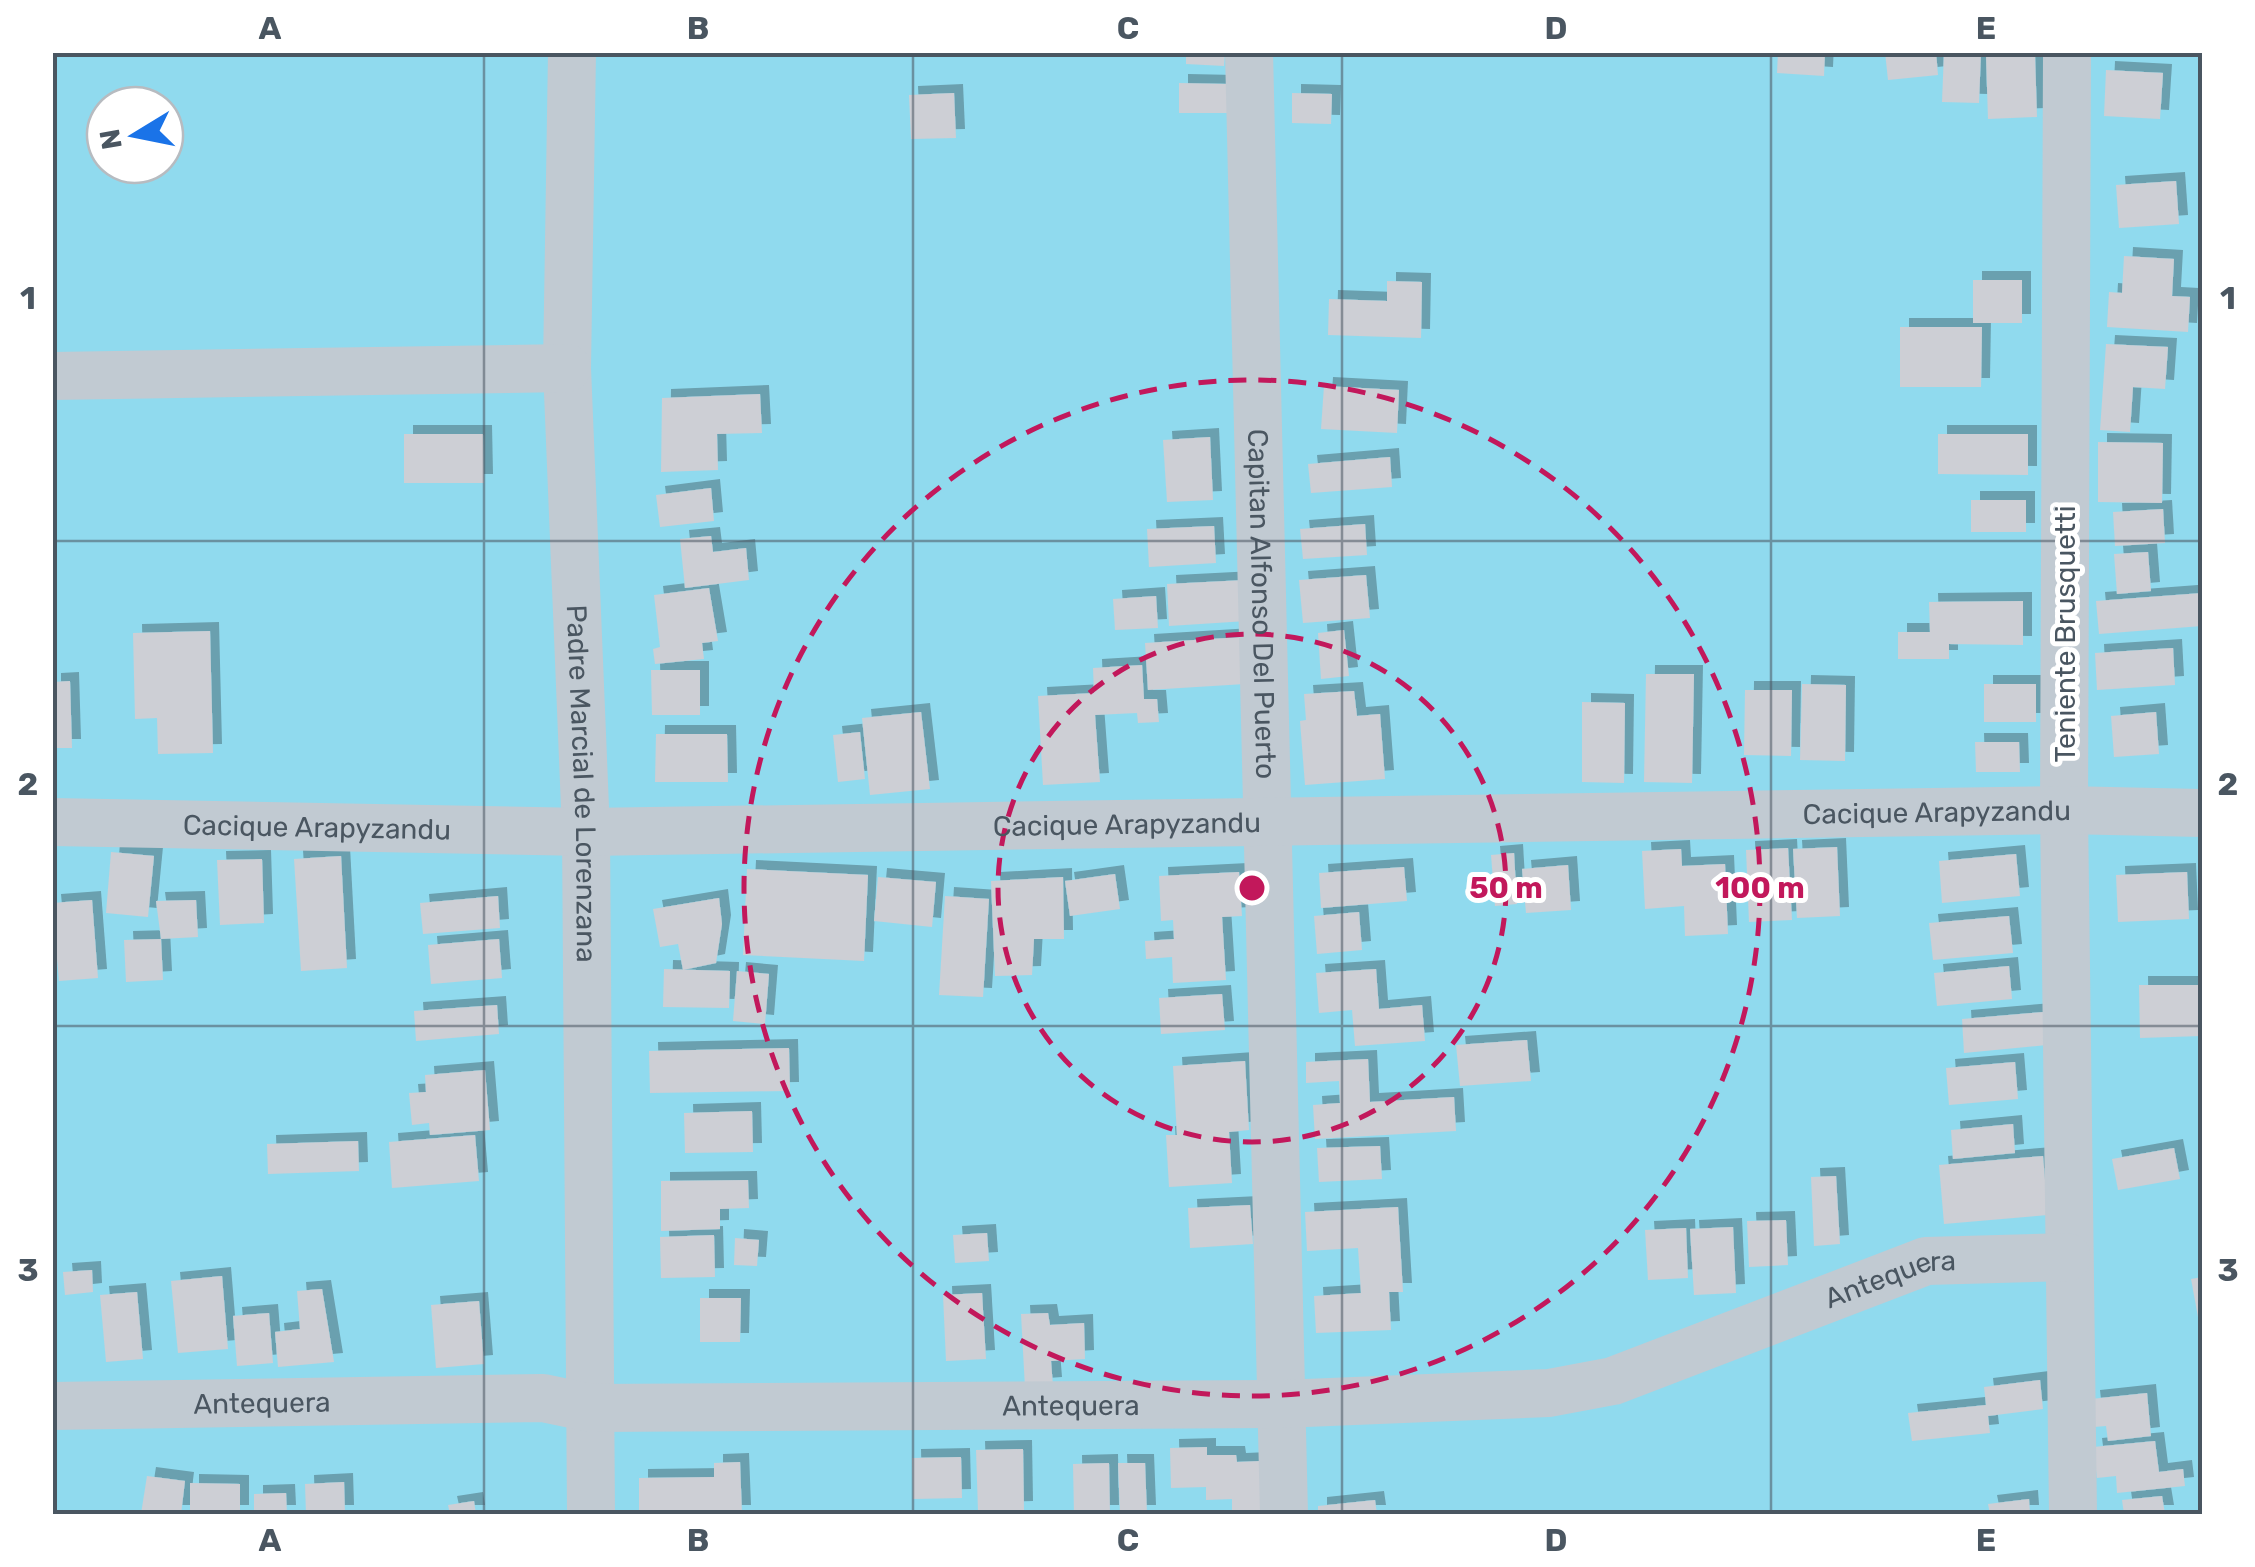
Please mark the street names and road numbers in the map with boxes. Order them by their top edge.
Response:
street label: Capitan Alfonso Del Puerto [1242,428,1283,779]
street label: Teniente Brusquetti [2049,505,2082,763]
street label: Padre Marcial de Lorenzana [560,604,603,963]
street label: Cacique Arapyzandu [1802,793,2071,830]
street label: Cacique Arapyzandu [993,805,1261,842]
street label: Cacique Arapyzandu [183,808,451,846]
street label: Antequera [1820,1244,1956,1315]
street label: Antequera [193,1385,331,1420]
street label: Antequera [1002,1388,1140,1422]

